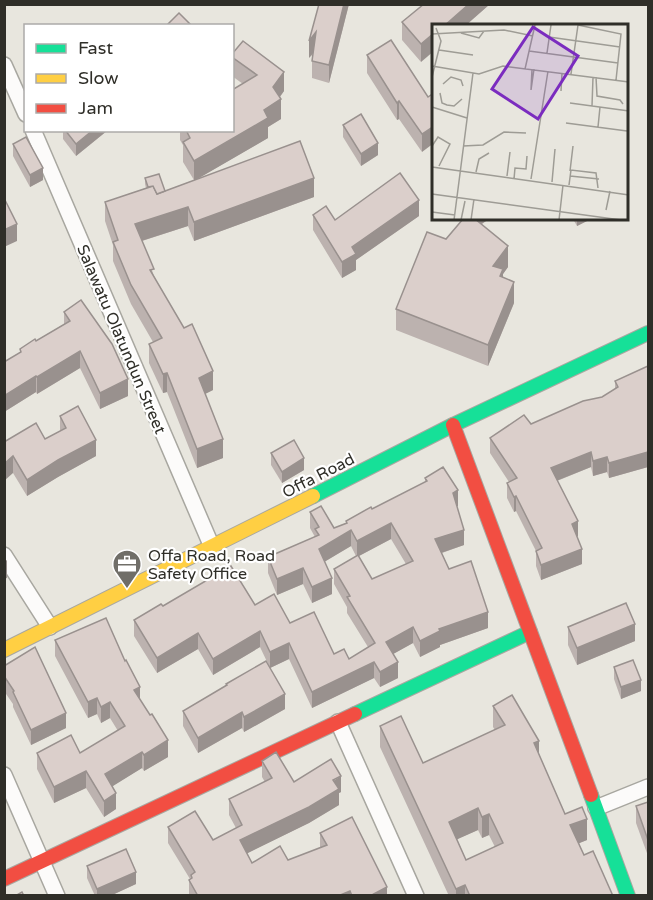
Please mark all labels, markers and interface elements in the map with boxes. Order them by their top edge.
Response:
legend [24,24,234,132]
inset map [432,24,629,220]
text: Fast [78,37,113,59]
text: Slow [78,67,119,89]
text: Jam [78,97,113,119]
street label: Salawatu Olatundun Street [72,242,170,437]
street label: Offa Road [279,449,358,503]
place label: Offa Road, Road Safety Office [148,546,275,584]
office icon: Offa Road, Road Safety Office [111,548,143,590]

